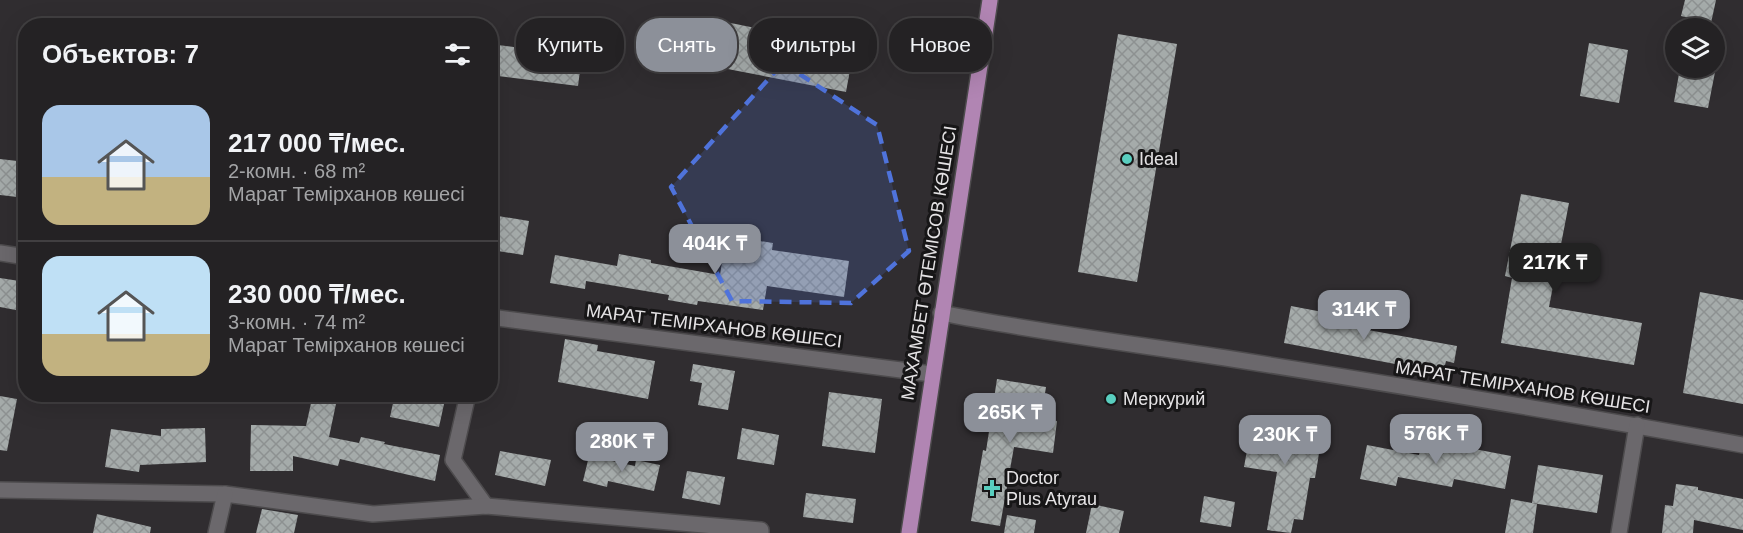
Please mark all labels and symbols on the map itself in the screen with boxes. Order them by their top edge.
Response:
street label: МАХАМБЕТ ӨТЕМІСОВ КӨШЕСІ [897,124,961,402]
place label: Ideal [1139,149,1178,169]
marker: Ideal [1120,152,1134,166]
pin: 404K ₸ [666,224,764,275]
pin: 217K ₸ [1506,243,1604,294]
pin: 314K ₸ [1315,290,1413,341]
street label: МАРАТ ТЕМІРХАНОВ КӨШЕСІ [585,300,843,352]
street label: МАРАТ ТЕМІРХАНОВ КӨШЕСІ [1394,357,1652,417]
place label: Меркурий [1123,389,1205,409]
marker: Меркурий [1104,392,1118,406]
pin: 265K ₸ [961,393,1059,444]
pin: 576K ₸ [1387,414,1485,465]
pin: 230K ₸ [1236,415,1334,466]
pin: 280K ₸ [573,422,671,473]
place label: Doctor Plus Atyrau [1006,468,1097,509]
marker: Doctor Plus Atyrau [983,479,1001,497]

